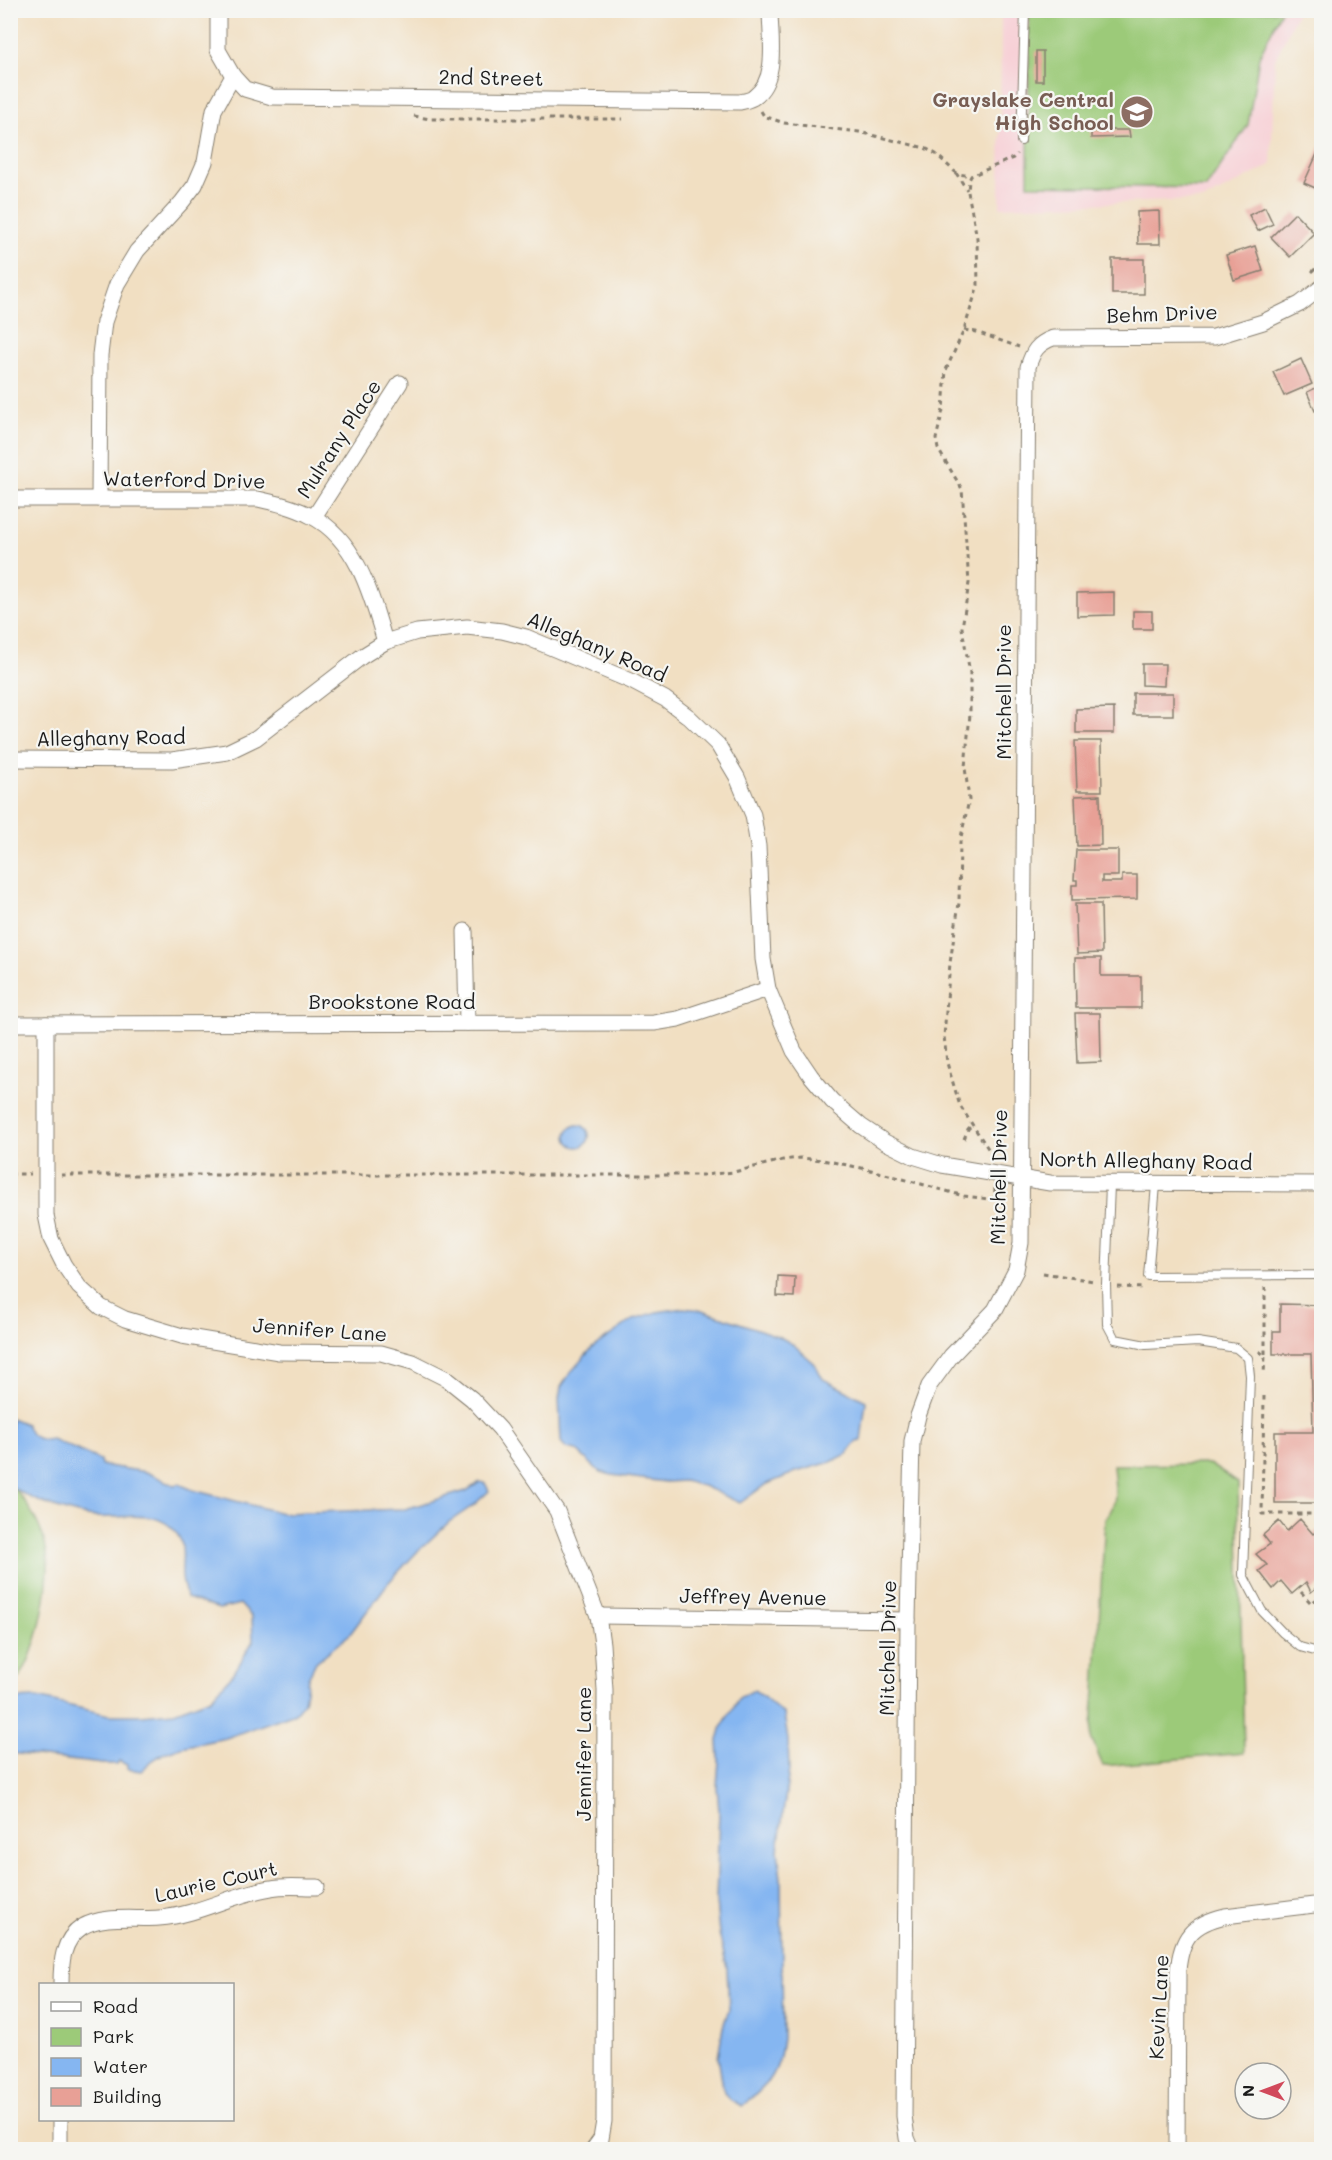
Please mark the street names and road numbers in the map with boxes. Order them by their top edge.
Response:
street label: 2nd Street [438,63,544,91]
street label: Behm Drive [1106,298,1218,328]
street label: Mulrany Place [290,374,386,503]
street label: Waterford Drive [102,465,266,493]
street label: Alleghany Road [524,605,671,687]
street label: Mitchell Drive [990,624,1016,760]
street label: Alleghany Road [36,723,186,751]
street label: Brookstone Road [309,988,475,1014]
street label: Mitchell Drive [984,1109,1012,1245]
street label: North Alleghany Road [1040,1145,1252,1175]
street label: Jennifer Lane [252,1311,388,1347]
street label: Mitchell Drive [873,1580,901,1716]
street label: Jeffrey Avenue [679,1582,827,1610]
street label: Jennifer Lane [570,1687,596,1821]
street label: Laurie Court [152,1854,279,1908]
street label: Kevin Lane [1142,1954,1174,2060]

